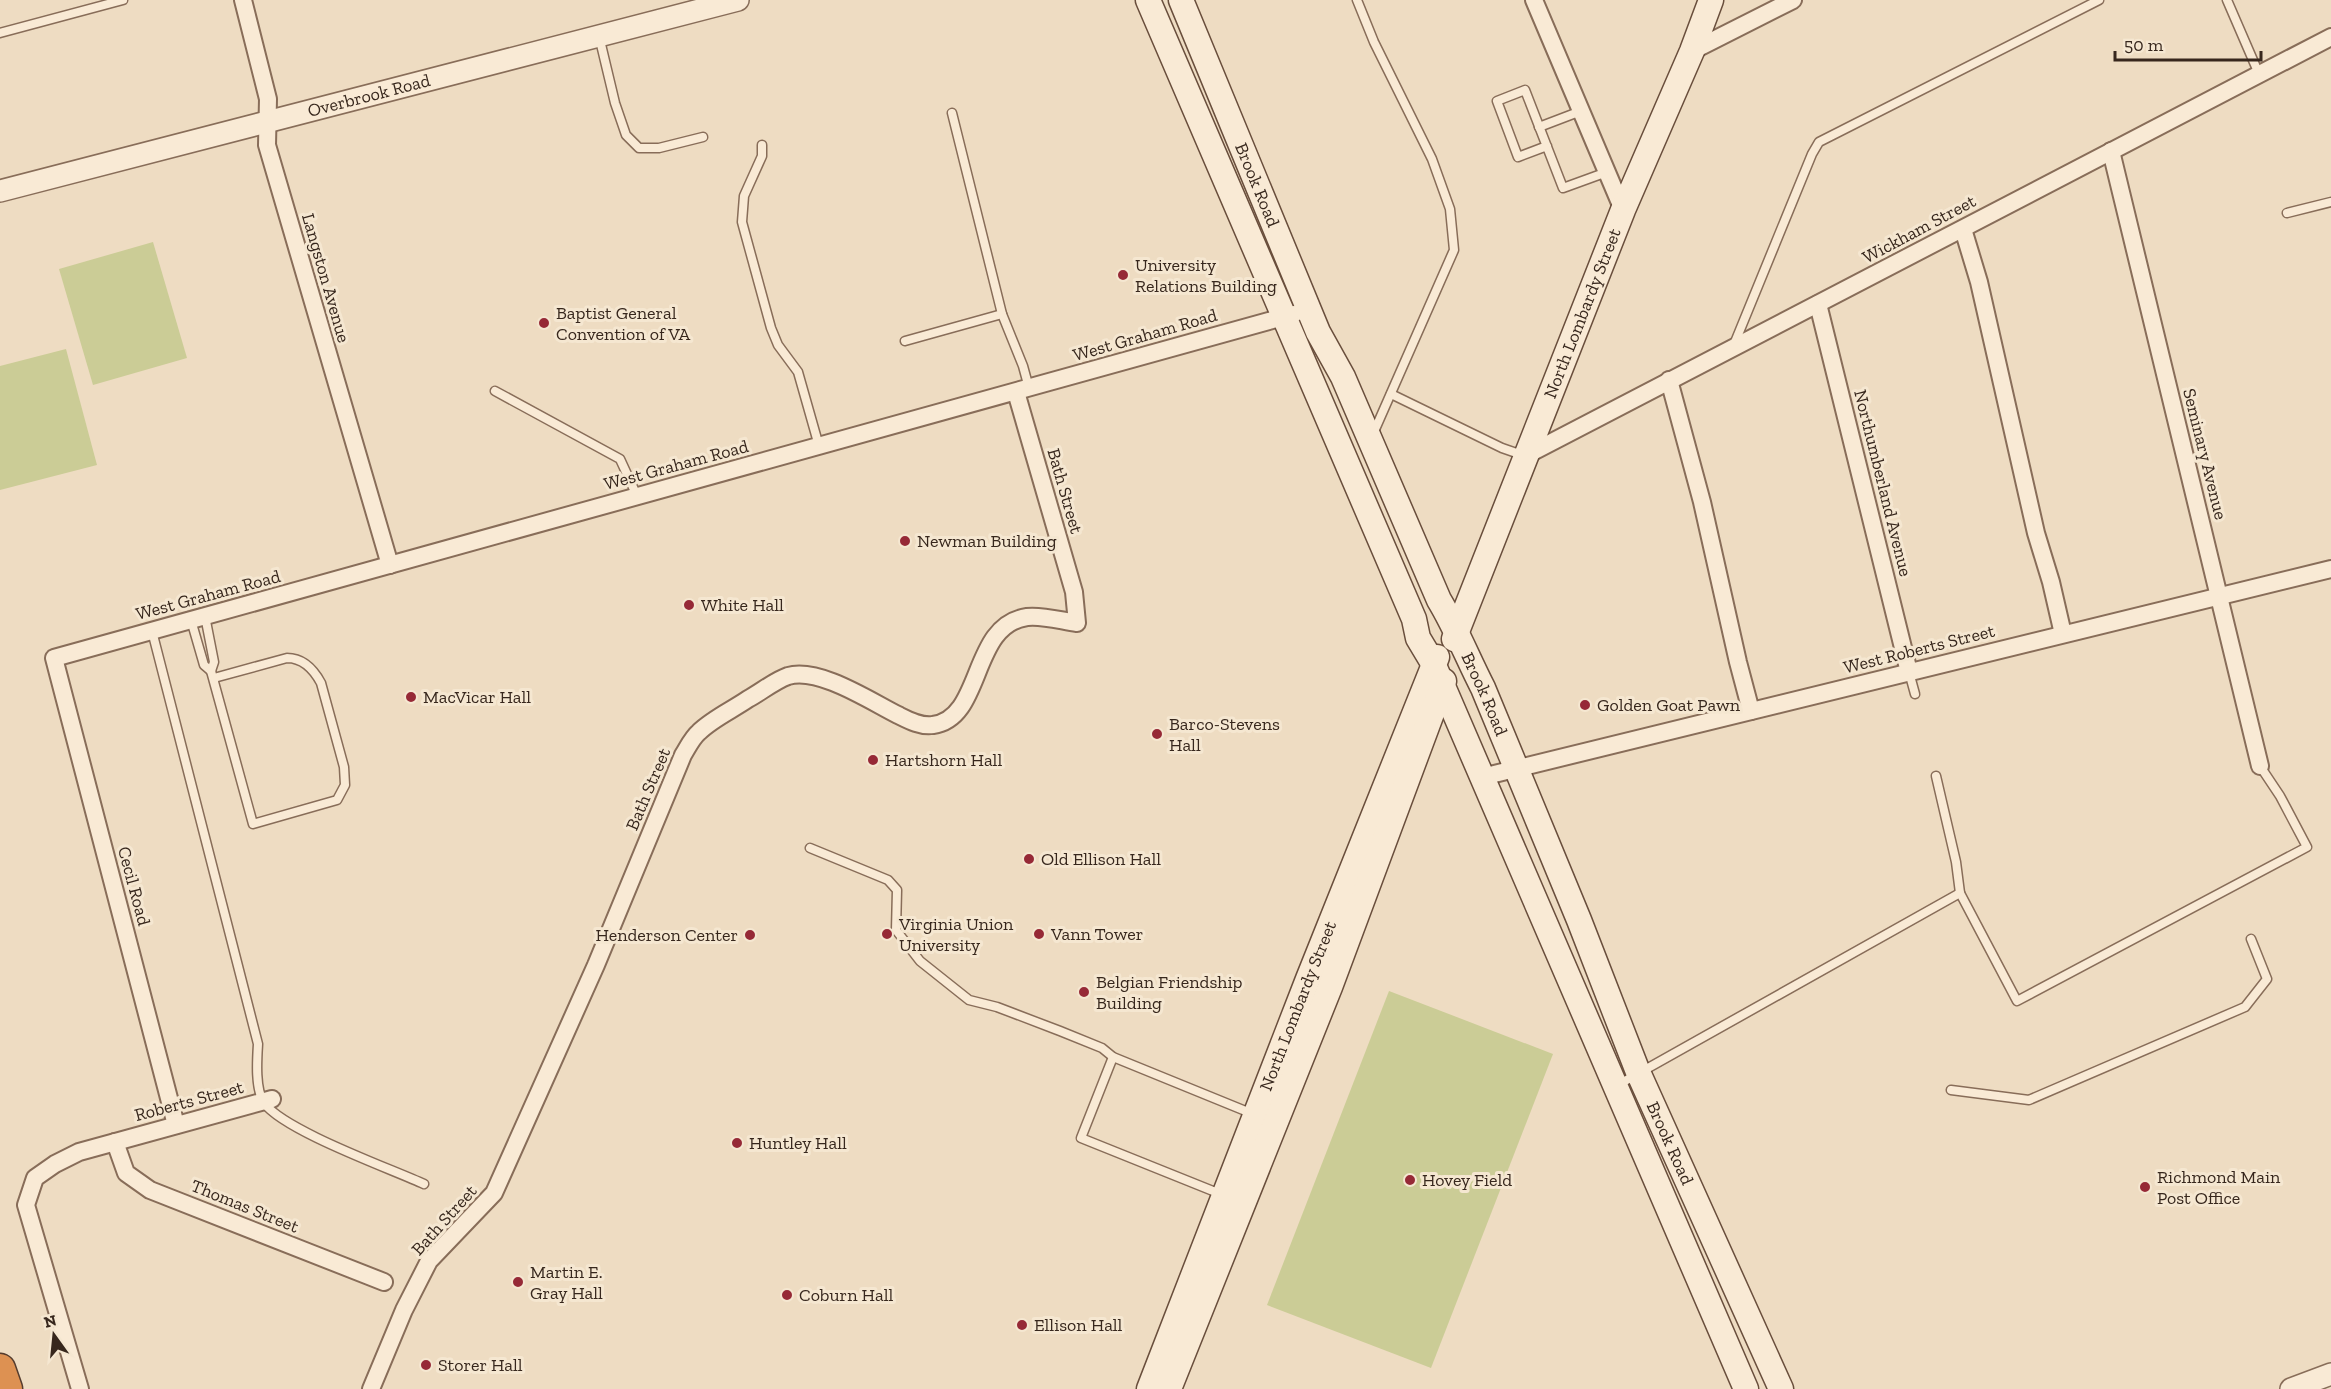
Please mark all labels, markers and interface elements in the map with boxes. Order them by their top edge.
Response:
scale bar [2115,24,2260,62]
text: 50 m [2124,34,2164,56]
street label: Overbrook Road [305,69,433,122]
street label: Brook Road [1230,140,1284,230]
street label: Wickham Street [1859,190,1980,268]
street label: Langston Avenue [297,211,355,345]
street label: North Lombardy Street [1539,225,1626,402]
place label: University Relations Building [1135,254,1277,297]
marker: University Relations Building [1116,268,1130,282]
place label: Baptist General Convention of VA [556,302,691,345]
street label: West Graham Road [1070,304,1220,366]
marker: Baptist General Convention of VA [537,316,551,330]
street label: Seminary Avenue [2178,386,2232,522]
street label: Northumberland Avenue [1849,387,1917,579]
street label: West Graham Road [601,435,751,495]
street label: Bath Street [1042,446,1088,536]
place label: Newman Building [917,530,1057,552]
marker: Newman Building [898,534,912,548]
street label: West Graham Road [133,565,283,625]
place label: White Hall [701,594,784,616]
marker: White Hall [682,598,696,612]
street label: West Roberts Street [1841,620,1997,678]
street label: Brook Road [1456,649,1513,739]
place label: MacVicar Hall [423,686,531,708]
marker: MacVicar Hall [404,690,418,704]
place label: Golden Goat Pawn [1597,694,1741,716]
marker: Golden Goat Pawn [1578,698,1592,712]
place label: Barco-Stevens Hall [1169,713,1280,756]
marker: Barco-Stevens Hall [1150,727,1164,741]
street label: Bath Street [621,744,675,834]
place label: Hartshorn Hall [885,749,1002,771]
marker: Hartshorn Hall [866,753,880,767]
street label: Cecil Road [113,844,155,928]
place label: Old Ellison Hall [1041,848,1161,870]
marker: Old Ellison Hall [1022,852,1036,866]
place label: Virginia Union University [898,913,1014,956]
street label: North Lombardy Street [1255,917,1341,1094]
place label: Vann Tower [1050,923,1143,945]
place label: Henderson Center [596,924,738,946]
marker: Virginia Union University [880,927,894,941]
marker: Vann Tower [1032,927,1046,941]
marker: Henderson Center [743,928,757,942]
place label: Belgian Friendship Building [1096,971,1242,1014]
marker: Belgian Friendship Building [1077,985,1091,999]
street label: Roberts Street [132,1076,246,1126]
street label: Brook Road [1642,1098,1698,1188]
place label: Huntley Hall [749,1132,847,1154]
marker: Huntley Hall [730,1136,744,1150]
place label: Richmond Main Post Office [2157,1166,2281,1209]
place label: Hovey Field [1422,1169,1512,1191]
marker: Hovey Field [1403,1173,1417,1187]
street label: Thomas Street [188,1174,302,1238]
street label: Bath Street [406,1180,482,1260]
marker: Richmond Main Post Office [2138,1180,2152,1194]
place label: Martin E. Gray Hall [530,1261,603,1304]
marker: Martin E. Gray Hall [511,1275,525,1289]
place label: Coburn Hall [799,1284,893,1306]
marker: Coburn Hall [780,1288,794,1302]
north arrow [24,1305,84,1365]
text: N [42,1310,59,1332]
place label: Ellison Hall [1034,1314,1123,1336]
marker: Ellison Hall [1015,1318,1029,1332]
place label: Storer Hall [438,1354,523,1376]
marker: Storer Hall [419,1358,433,1372]

